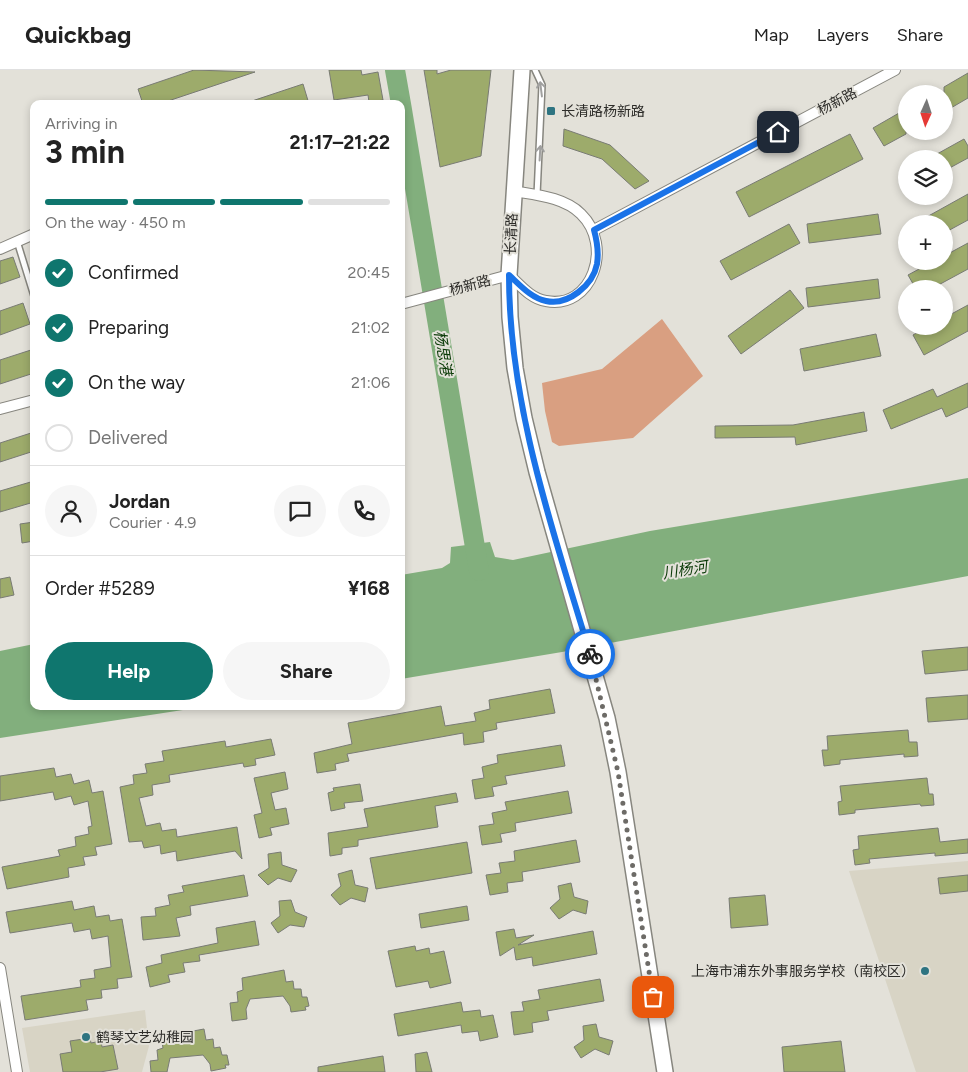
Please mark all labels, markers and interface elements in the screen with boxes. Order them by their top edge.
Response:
text: Quickbag [25,20,131,49]
text: Map [754,24,789,46]
text: Layers [817,24,869,46]
text: Share [897,24,943,46]
one-way arrow [536,82,546,98]
street label: 杨新路 [815,84,860,119]
north arrow [898,85,952,140]
map controls [898,85,953,335]
place label: 长清路杨新路 [561,103,645,120]
marker: 长清路杨新路 [545,105,557,117]
pin [757,111,799,153]
text: Arriving in [45,114,117,133]
icon: home [764,118,792,146]
text: 21:17–21:22 [289,131,390,154]
text: 3 min [45,133,125,171]
one-way arrow [535,145,544,161]
button: layers [898,150,953,205]
text: On the way · 450 m [45,213,186,232]
street label: 长清路 [502,213,521,255]
button: + [898,215,953,270]
icon: check [45,259,73,287]
text: Confirmed [88,261,179,284]
text: 20:45 [348,263,390,282]
street label: 杨新路 [448,272,493,299]
button: − [898,280,953,335]
icon: check [45,314,73,342]
text: Preparing [88,316,169,339]
text: 21:02 [351,318,390,337]
water label: 杨思港 [431,329,456,379]
icon: check [45,369,73,397]
text: On the way [88,371,185,394]
text: 21:06 [351,373,390,392]
text: Delivered [88,426,168,449]
button: person [45,485,97,537]
button: chat [274,485,326,537]
button: phone [338,485,390,537]
text: Jordan [109,490,170,513]
text: Courier · 4.9 [109,513,196,532]
water label: 川杨河 [661,557,712,582]
text: Order #5289 [45,577,155,600]
text: ¥168 [348,577,390,600]
courier [565,629,615,679]
icon: bike [576,640,604,668]
button: Help [45,642,213,700]
button: Share [223,642,390,700]
place label: 上海市浦东外事服务学校（南校区） [691,963,915,980]
marker: 上海市浦东外事服务学校（南校区） [919,965,931,977]
pin [632,976,674,1018]
icon: bag [639,983,667,1011]
place label: 鹤琴文艺幼稚园 [96,1029,194,1046]
marker: 鹤琴文艺幼稚园 [80,1031,92,1043]

